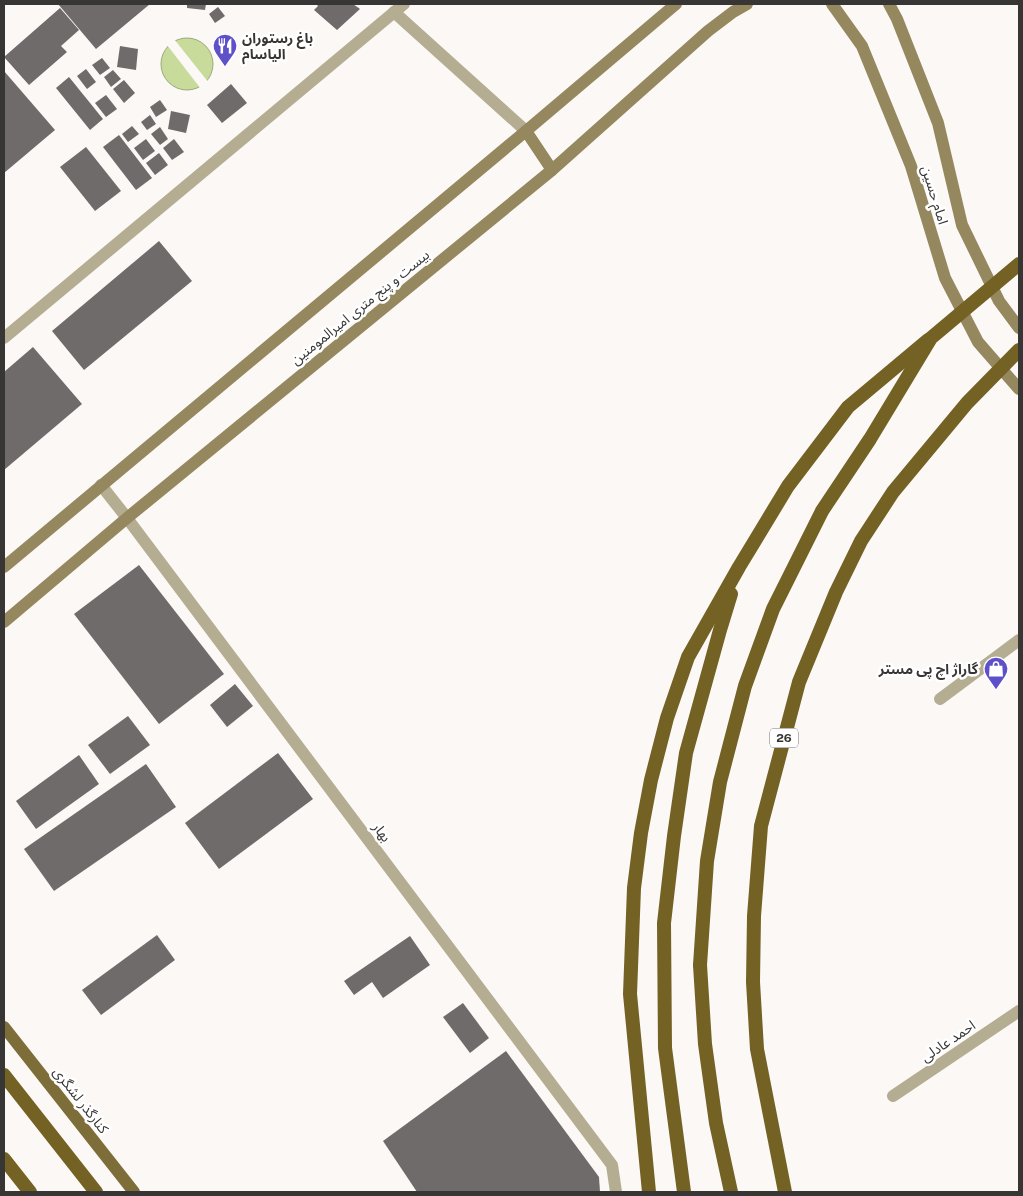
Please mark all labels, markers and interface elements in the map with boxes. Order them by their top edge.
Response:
place label: باغ رستوران الیاسام [242,30,313,65]
restaurant icon: باغ رستوران الیاسام [212,33,238,67]
street label: امام حسین [916,164,951,227]
street label: بیست و پنج متری امیرالمومنین [288,246,434,370]
shop icon: گاراژ اچ پی مستر [983,656,1009,690]
place label: گاراژ اچ پی مستر [878,661,979,680]
road number: 26 [770,728,798,748]
street label: بهار [368,818,395,846]
street label: احمد عادلی [918,1017,979,1066]
street label: کنارگذر لشگری [49,1064,112,1137]

